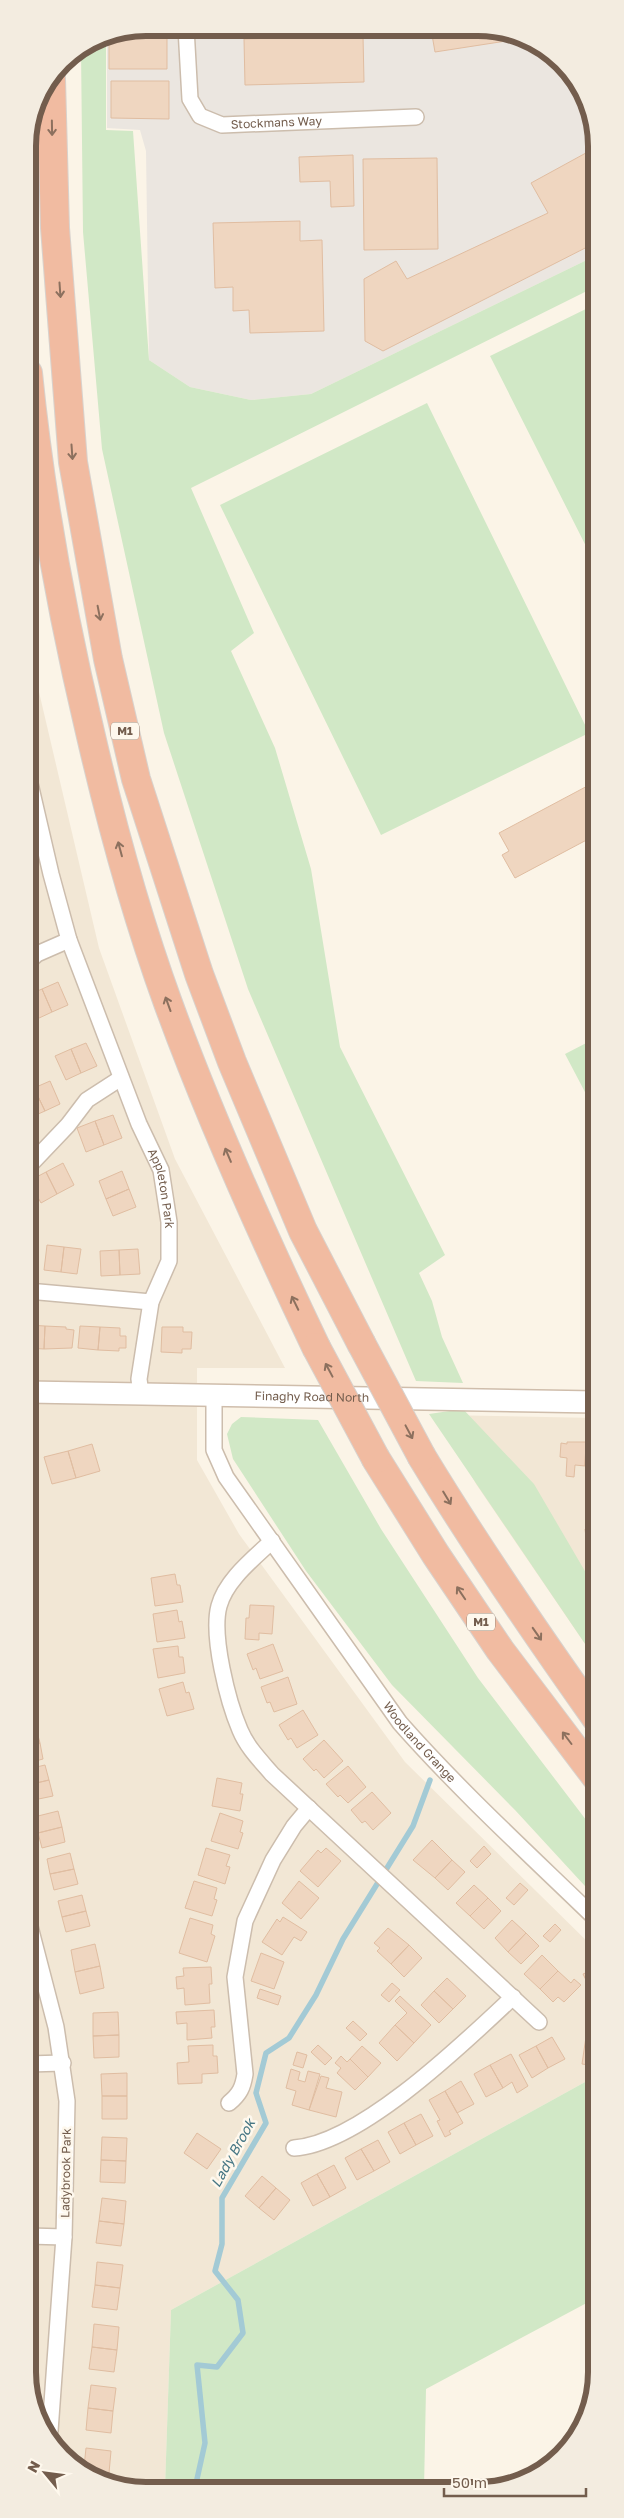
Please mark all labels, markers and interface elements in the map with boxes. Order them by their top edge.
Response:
street label: Stockmans Way [230,113,323,132]
one-way arrow [47,120,57,136]
one-way arrow [55,282,64,298]
one-way arrow [68,444,77,460]
one-way arrow [95,604,104,620]
road number: M1 [111,722,139,739]
one-way arrow [115,841,124,857]
one-way arrow [163,996,173,1012]
street label: Appleton Park [145,1146,177,1229]
one-way arrow [223,1148,233,1163]
one-way arrow [290,1296,299,1311]
one-way arrow [324,1363,333,1378]
street label: Finaghy Road North [254,1388,369,1405]
one-way arrow [404,1425,414,1440]
one-way arrow [443,1491,453,1505]
one-way arrow [456,1586,466,1600]
road number: M1 [467,1614,495,1630]
one-way arrow [532,1627,542,1641]
street label: Woodland Grange [380,1699,459,1785]
one-way arrow [561,1732,572,1745]
water label: Lady Brook [207,2114,259,2190]
street label: Ladybrook Park [57,2128,74,2218]
north arrow [20,2448,70,2498]
text: N [23,2458,43,2475]
scale bar [444,2466,586,2498]
text: 50 m [452,2473,487,2491]

